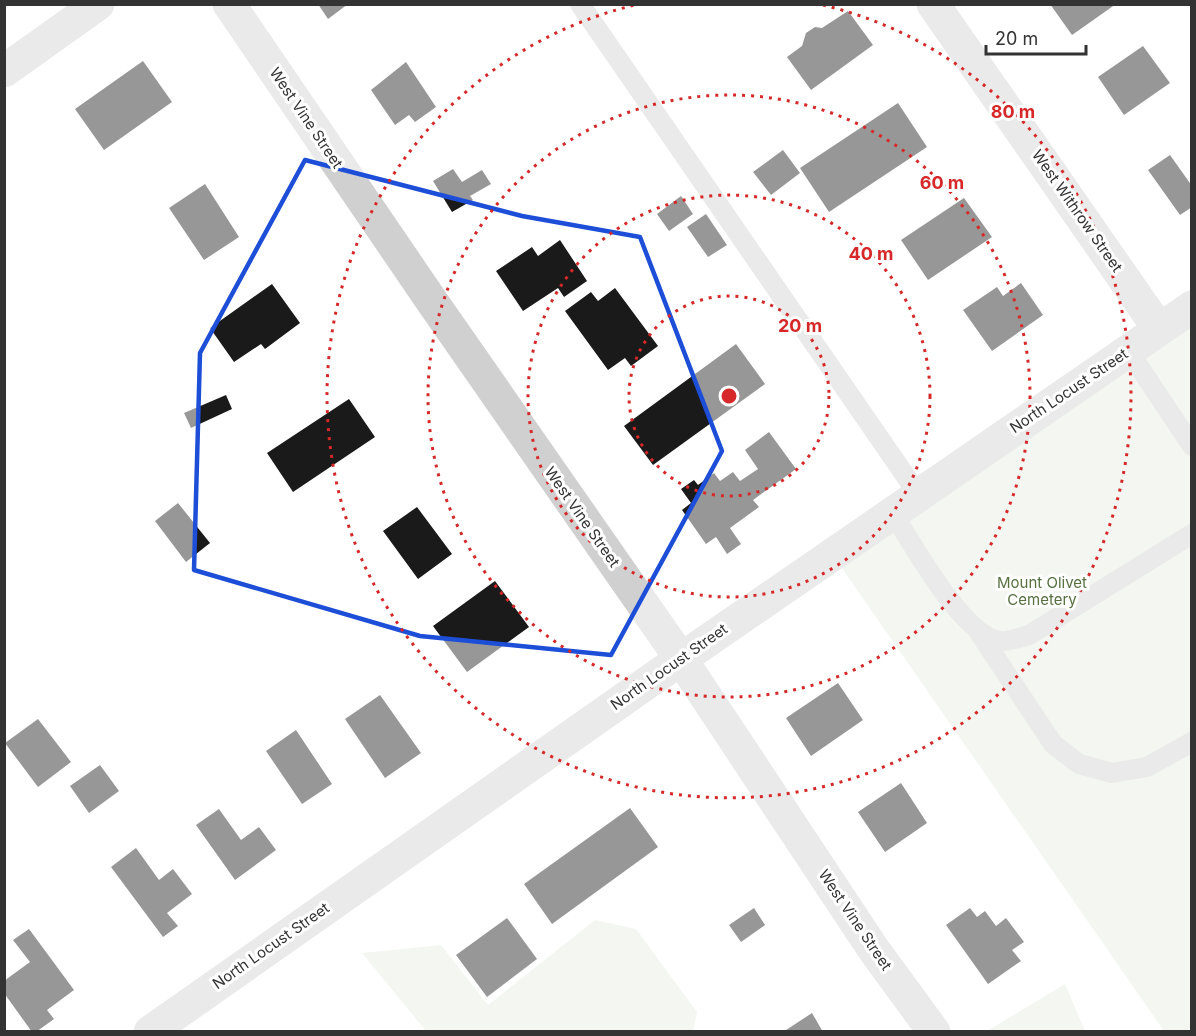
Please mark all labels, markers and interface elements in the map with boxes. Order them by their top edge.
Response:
scale bar [986,18,1086,56]
text: 20 m [995,28,1038,49]
street label: West Vine Street [266,64,347,172]
text: 80 m [991,101,1035,122]
street label: West Withrow Street [1028,146,1127,276]
text: 60 m [920,172,964,193]
text: 40 m [849,243,894,264]
text: 20 m [778,315,822,336]
street label: North Locust Street [1006,344,1131,437]
centre of rings [719,386,739,406]
street label: West Vine Street [541,463,624,571]
park label: Mount Olivet Cemetery [997,573,1087,609]
street label: North Locust Street [607,619,731,714]
street label: West Vine Street [815,866,896,974]
street label: North Locust Street [209,898,333,993]

